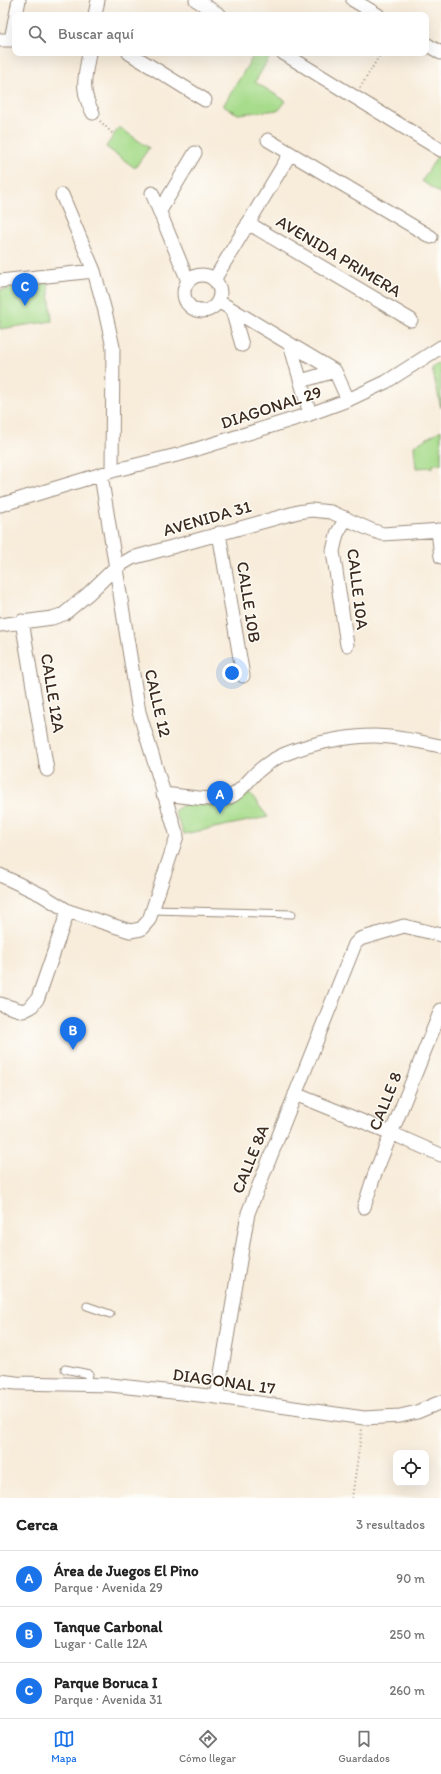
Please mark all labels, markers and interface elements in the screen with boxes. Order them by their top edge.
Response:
search box [12,12,429,56]
icon: search [26,23,48,45]
text: Buscar aquí [58,25,134,43]
street label: AVENIDA PRIMERA [273,211,405,301]
pin: C [12,273,38,306]
street label: DIAGONAL 29 [218,381,324,433]
street label: AVENIDA 31 [161,496,253,540]
street label: CALLE 10A [343,547,373,631]
street label: CALLE 10B [233,560,265,644]
street label: CALLE 12A [37,652,69,734]
your location [222,663,242,683]
street label: CALLE 12 [140,667,176,739]
pin: A [207,781,233,814]
pin: B [60,1017,86,1050]
street label: CALLE 8 [364,1069,406,1133]
street label: CALLE 8A [227,1122,273,1196]
street label: DIAGONAL 17 [171,1364,277,1398]
map controls [393,1450,429,1486]
button: locate [393,1450,429,1486]
text: Cerca [16,1514,58,1534]
text: 3 resultados [356,1517,425,1532]
text: Área de Juegos El Pino [54,1562,199,1580]
text: A [25,1571,33,1586]
text: 90 m [396,1571,425,1586]
text: Parque · Avenida 29 [54,1580,163,1595]
text: Tanque Carbonal [54,1618,163,1636]
text: B [25,1627,33,1642]
text: 250 m [389,1627,425,1642]
text: Lugar · Calle 12A [54,1636,147,1651]
text: Parque Boruca I [54,1674,158,1692]
text: C [25,1683,33,1698]
text: 260 m [389,1683,425,1698]
text: Parque · Avenida 31 [54,1692,162,1707]
tab: Mapa [51,1728,77,1765]
tab: Cómo llegar [179,1728,236,1765]
tab: Guardados [338,1728,390,1765]

